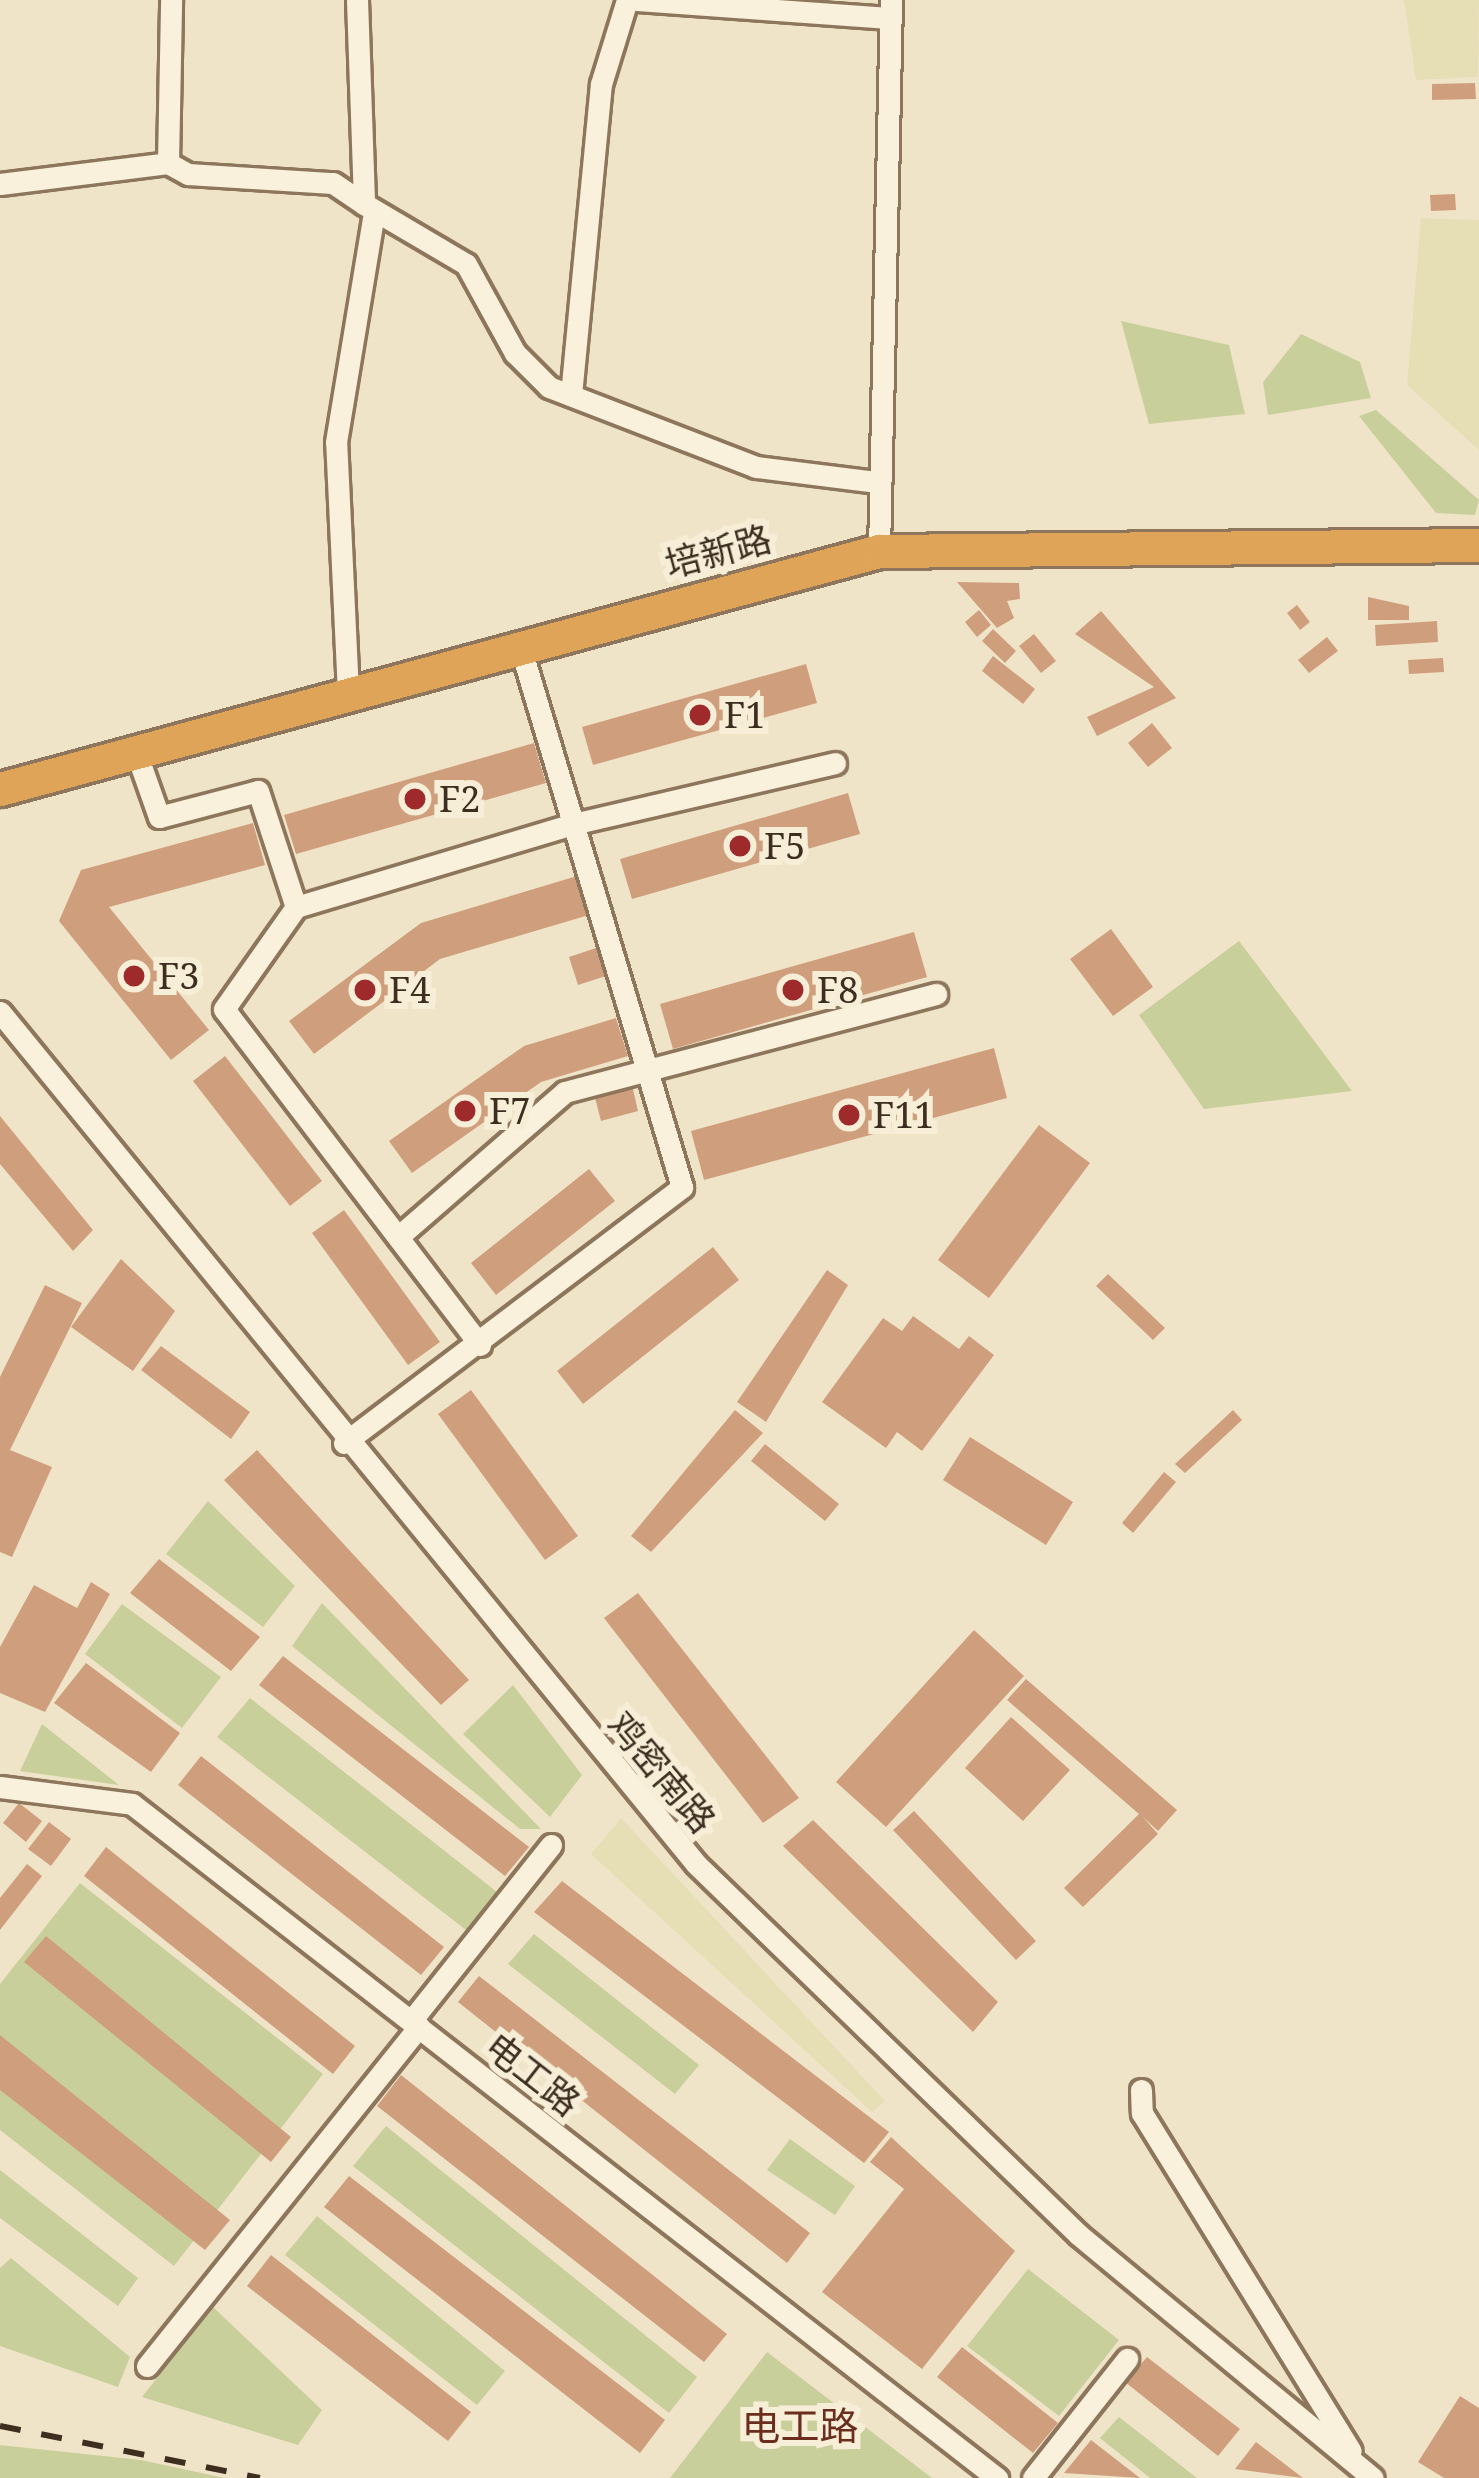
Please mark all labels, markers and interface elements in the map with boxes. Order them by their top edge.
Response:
street label: 培新路 [660,516,776,586]
place label: F1 [724,693,765,737]
marker: F1 [687,702,713,728]
place label: F2 [439,777,480,821]
marker: F2 [402,786,428,812]
place label: F5 [764,824,805,868]
marker: F5 [727,833,753,859]
place label: F3 [158,954,199,998]
marker: F3 [121,963,147,989]
place label: F4 [389,968,430,1012]
place label: F8 [817,968,858,1012]
marker: F4 [352,977,378,1003]
marker: F8 [780,977,806,1003]
place label: F7 [489,1089,530,1133]
place label: F11 [873,1093,934,1137]
marker: F7 [452,1098,478,1124]
marker: F11 [836,1102,862,1128]
street label: 鸡密南路 [599,1703,725,1841]
street label: 电工路 [477,2024,589,2124]
district label: 电工路 [742,2402,858,2448]

